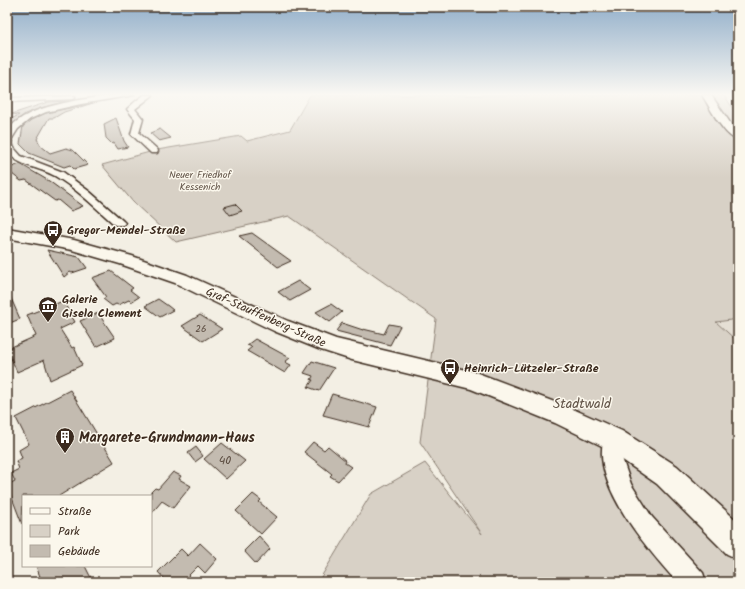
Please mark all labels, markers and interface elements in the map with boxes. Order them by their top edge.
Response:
park label: Neuer Friedhof Kessenich [169,167,232,195]
bus stop icon: Gregor-Mendel-Straße [42,219,64,247]
place label: Gregor-Mendel-Straße [67,221,185,240]
street label: Graf-Stauffenberg-Straße [203,282,330,353]
place label: Galerie Gisela Clement [62,290,142,323]
museum icon: Galerie Gisela Clement [37,295,59,323]
house number: 26 [195,321,207,337]
bus stop icon: Heinrich-Lützeler-Straße [439,357,461,385]
place label: Heinrich-Lützeler-Straße [464,359,599,378]
park label: Stadtwald [553,393,612,415]
building icon: Margarete-Grundmann-Haus [54,426,76,454]
place label: Margarete-Grundmann-Haus [79,427,255,449]
house number: 40 [219,451,231,470]
legend [22,495,152,567]
text: Straße [58,502,92,521]
text: Park [58,522,80,541]
text: Gebäude [58,542,100,561]

